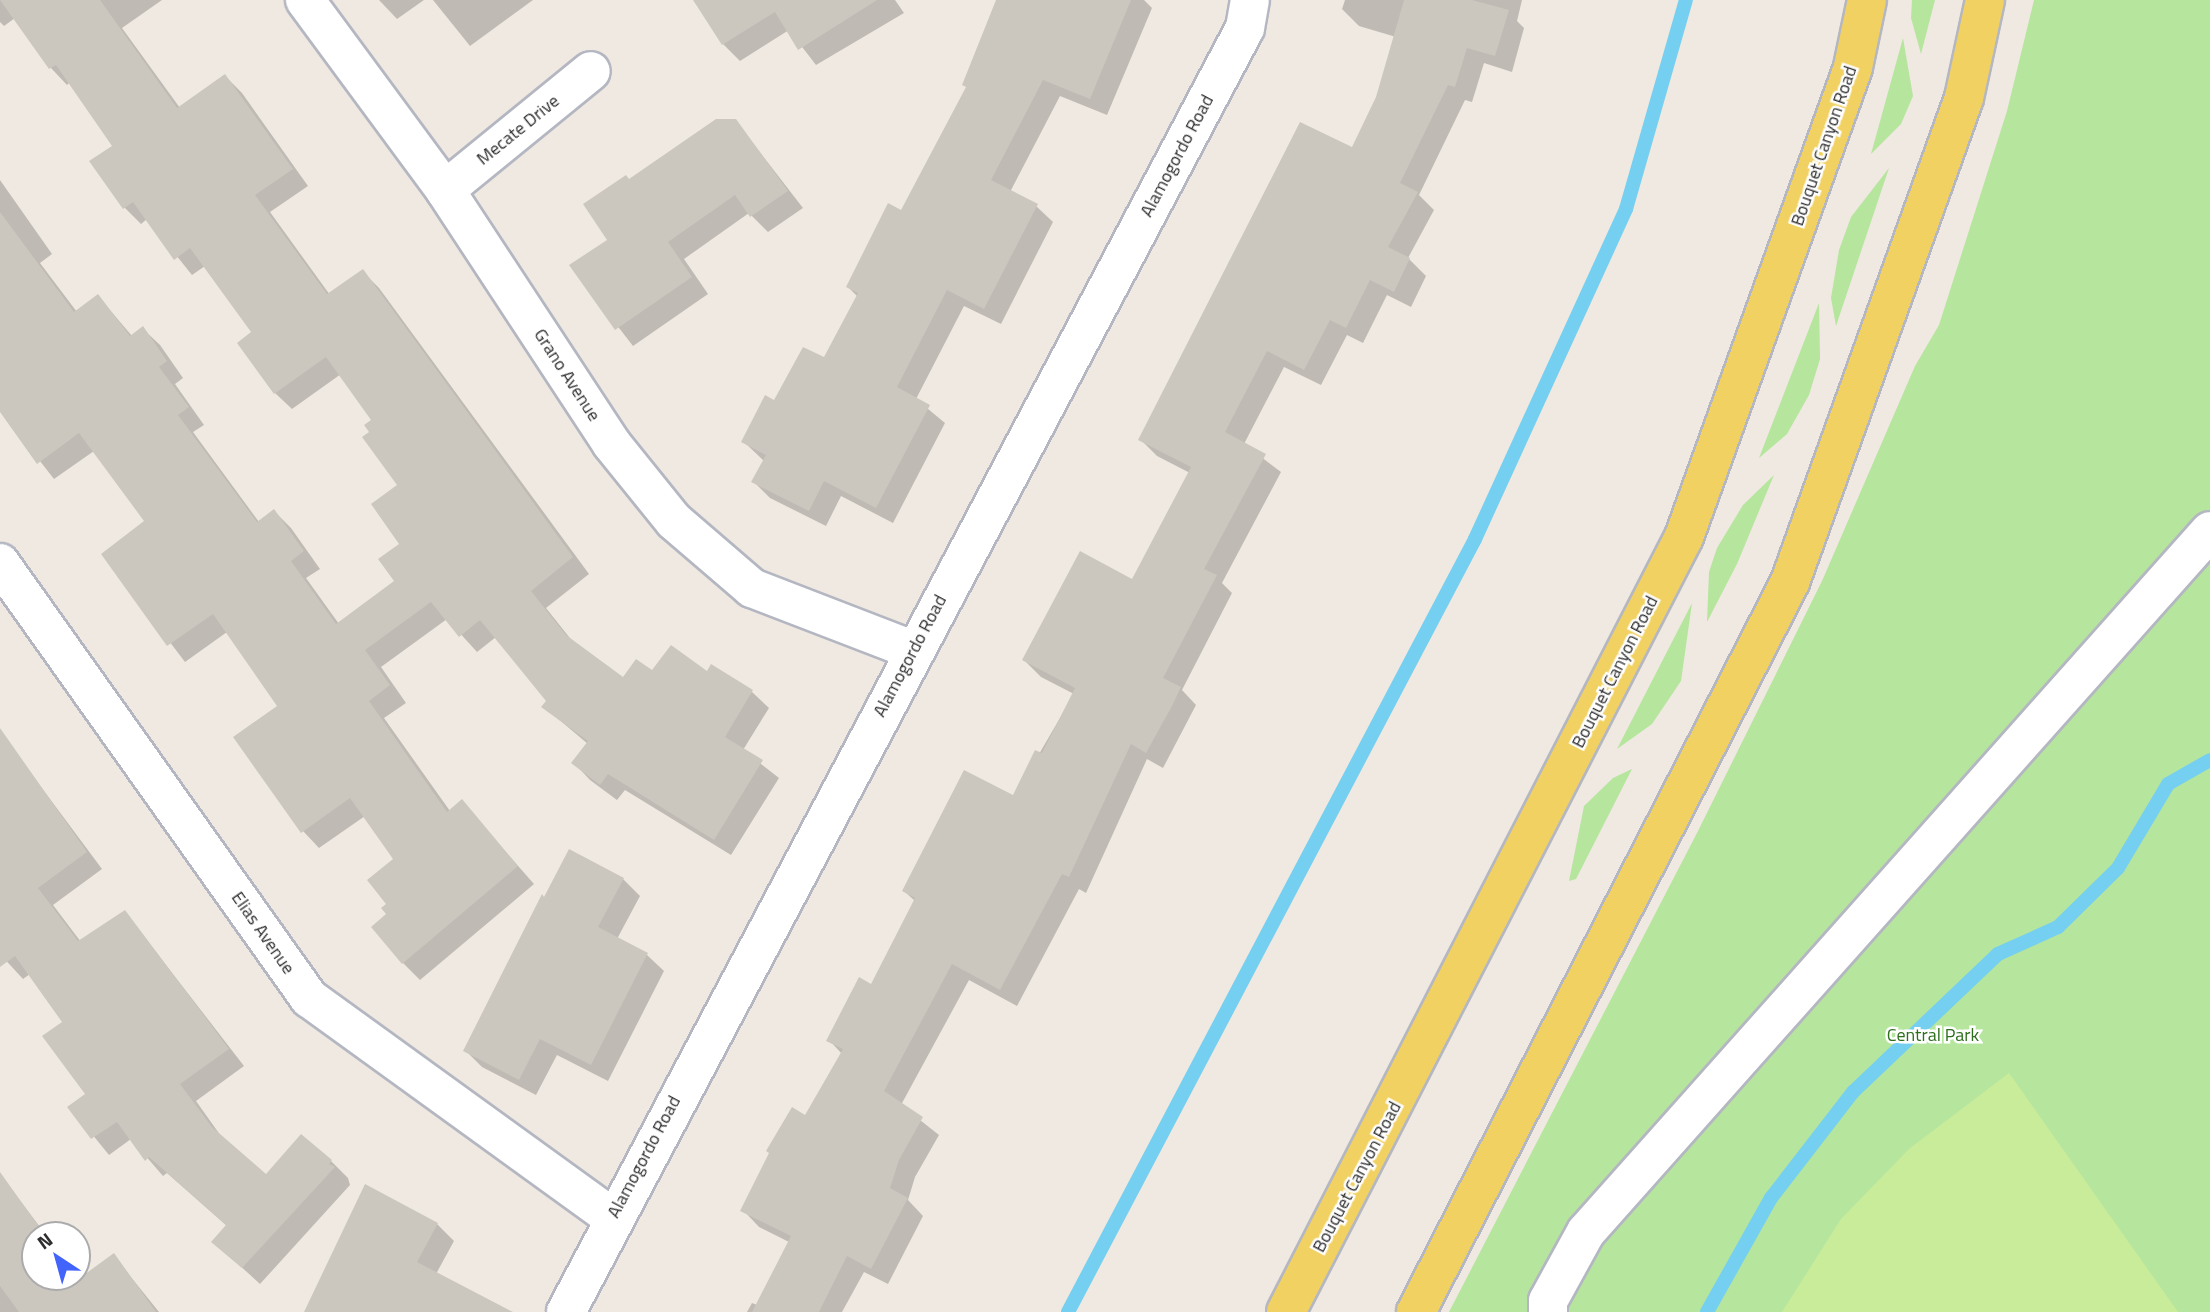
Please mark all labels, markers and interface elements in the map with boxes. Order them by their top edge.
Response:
street label: Bouquet Canyon Road [1787,63,1861,229]
street label: Mecate Drive [472,90,564,170]
street label: Alamogordo Road [1136,91,1218,221]
street label: Grano Avenue [529,325,605,425]
street label: Alamogordo Road [869,591,951,721]
street label: Bouquet Canyon Road [1567,592,1663,752]
street label: Elias Avenue [227,888,299,978]
park label: Central Park [1887,1024,1979,1046]
street label: Alamogordo Road [603,1092,685,1222]
street label: Bouquet Canyon Road [1308,1098,1406,1256]
north arrow [21,1221,91,1291]
text: N [31,1225,58,1256]

